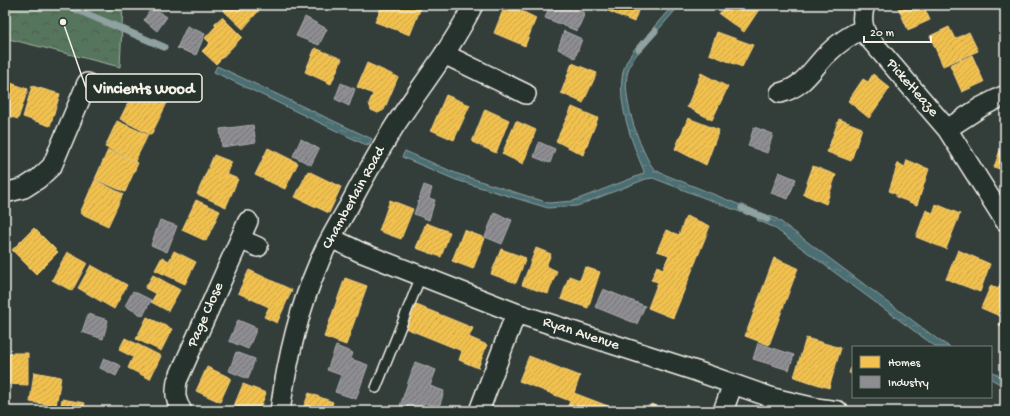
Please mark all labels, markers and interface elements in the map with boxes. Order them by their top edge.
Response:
scale bar [864,18,931,44]
text: 20 m [870,27,895,41]
street label: Picketleaze [881,55,942,121]
callout: Vincients Wood [86,74,202,102]
text: Vincients Wood [93,81,196,100]
street label: Chamberlain Road [318,143,390,252]
street label: Page Close [183,280,228,351]
street label: Ryan Avenue [540,313,622,355]
legend [852,346,992,398]
text: Homes [888,357,921,371]
text: Industry [888,377,929,391]

